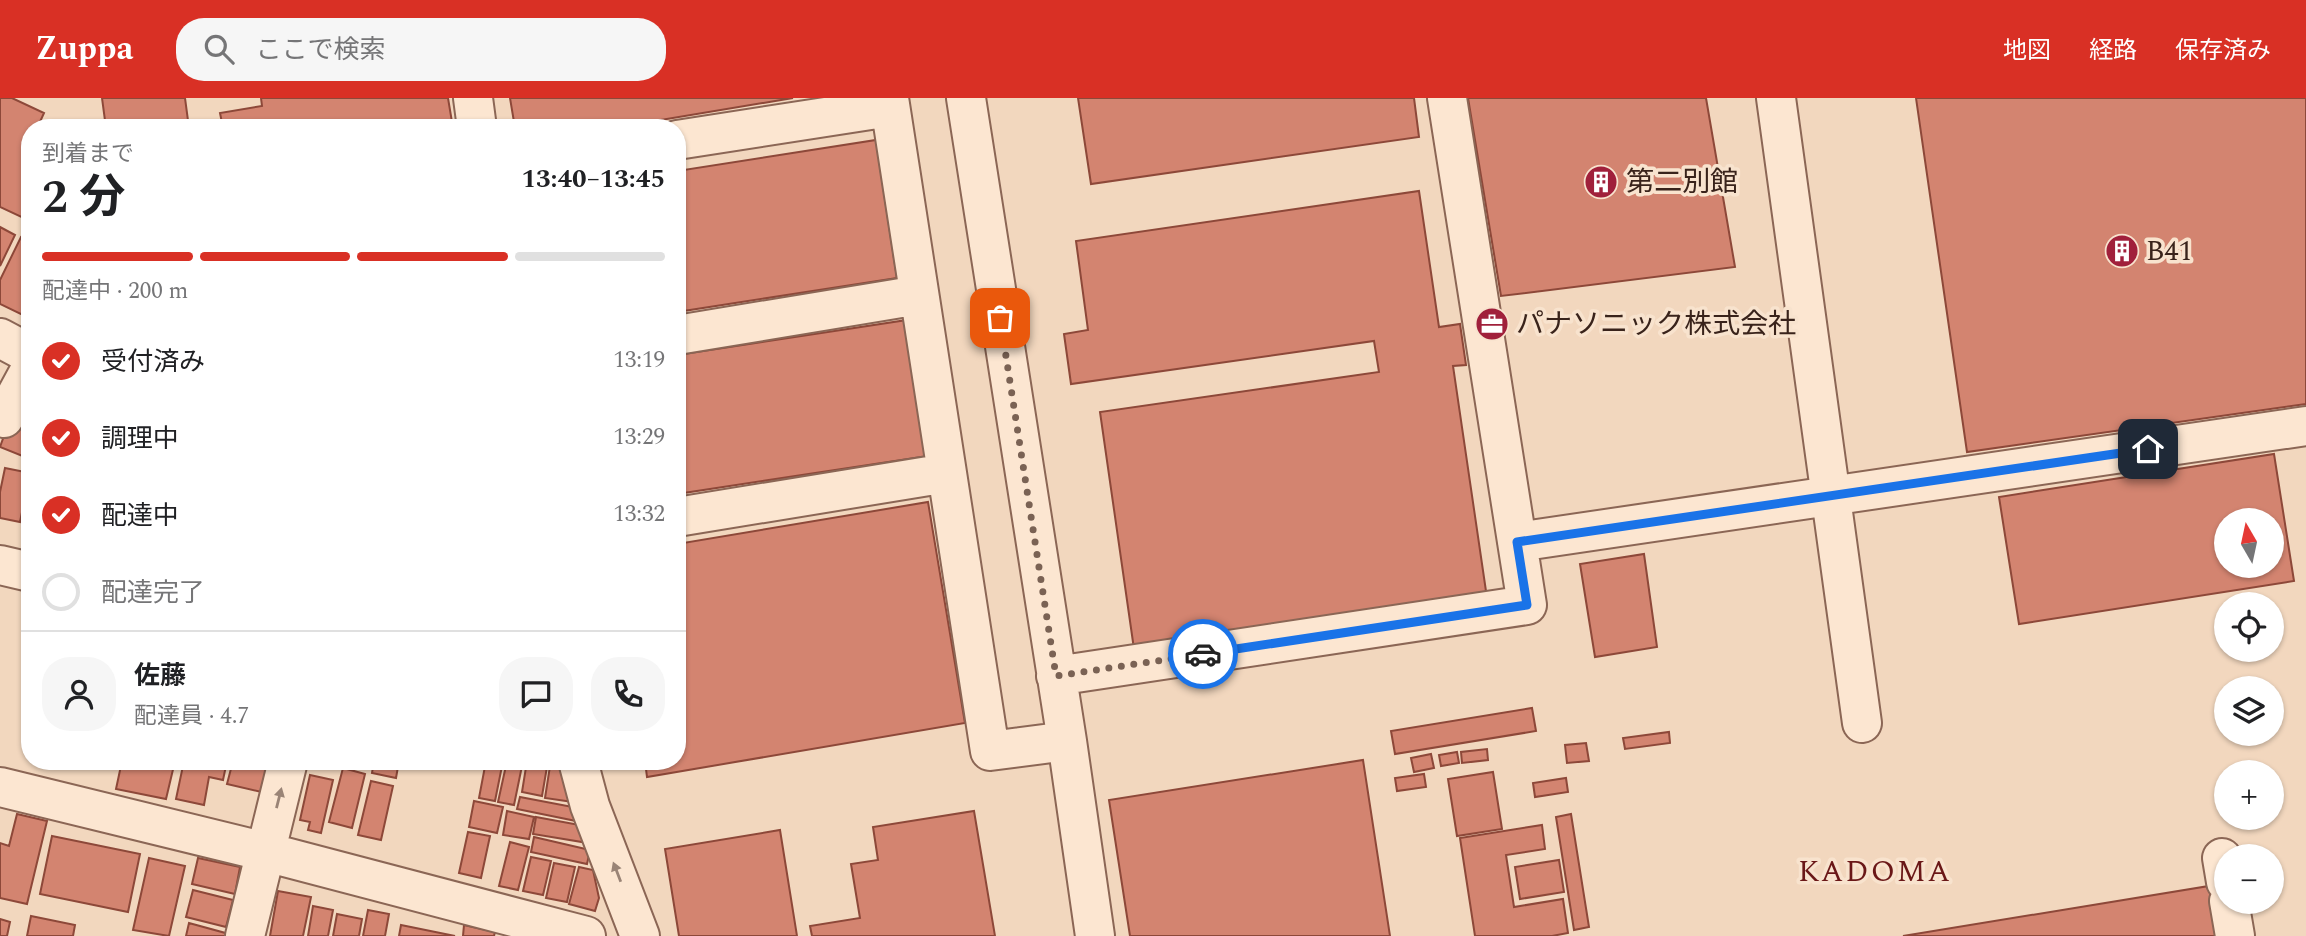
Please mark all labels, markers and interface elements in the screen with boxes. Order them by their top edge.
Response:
search box [176,18,666,81]
text: Zuppa [35,24,134,74]
icon: search [200,30,238,68]
text: ここで検索 [256,30,386,70]
text: 地図 [2003,33,2051,69]
text: 経路 [2089,33,2137,69]
text: 保存済み [2175,33,2271,69]
text: 到着まで [42,137,134,172]
text: 13:40–13:45 [521,159,665,199]
place label: 第二別館 [1626,161,1738,204]
text: 2 分 [42,163,125,233]
building icon: 第二別館 [1582,163,1620,201]
place label: B41 [2146,230,2192,273]
building icon: B41 [2103,232,2141,270]
text: 配達中 · 200 m [42,274,188,309]
pin [970,288,1030,348]
icon: bag [981,299,1019,337]
place label: パナソニック株式会社 [1516,303,1796,346]
office icon: パナソニック株式会社 [1473,305,1511,343]
icon: check [42,342,80,380]
text: 受付済み [101,342,205,382]
text: 13:19 [613,343,665,378]
icon: check [42,419,80,457]
text: 調理中 [101,419,179,459]
pin [2118,419,2178,479]
text: 13:29 [613,420,665,455]
icon: home [2129,430,2167,468]
icon: check [42,496,80,534]
text: 配達中 [101,496,179,536]
text: 13:32 [613,497,665,532]
north arrow [2214,508,2284,578]
map controls [2214,508,2284,914]
text: 配達完了 [101,573,205,613]
button: locate [2214,592,2284,662]
courier [1168,619,1238,689]
icon: car [1184,635,1222,673]
text: 佐藤 [134,656,186,696]
button: person [42,657,116,731]
button: chat [499,657,573,731]
button: phone [591,657,665,731]
button: layers [2214,676,2284,746]
text: 配達員 · 4.7 [134,699,249,734]
button: + [2214,760,2284,830]
one-way arrow [274,787,285,809]
button: − [2214,844,2284,914]
district label: KADOMA [1798,849,1952,895]
one-way arrow [611,861,622,882]

